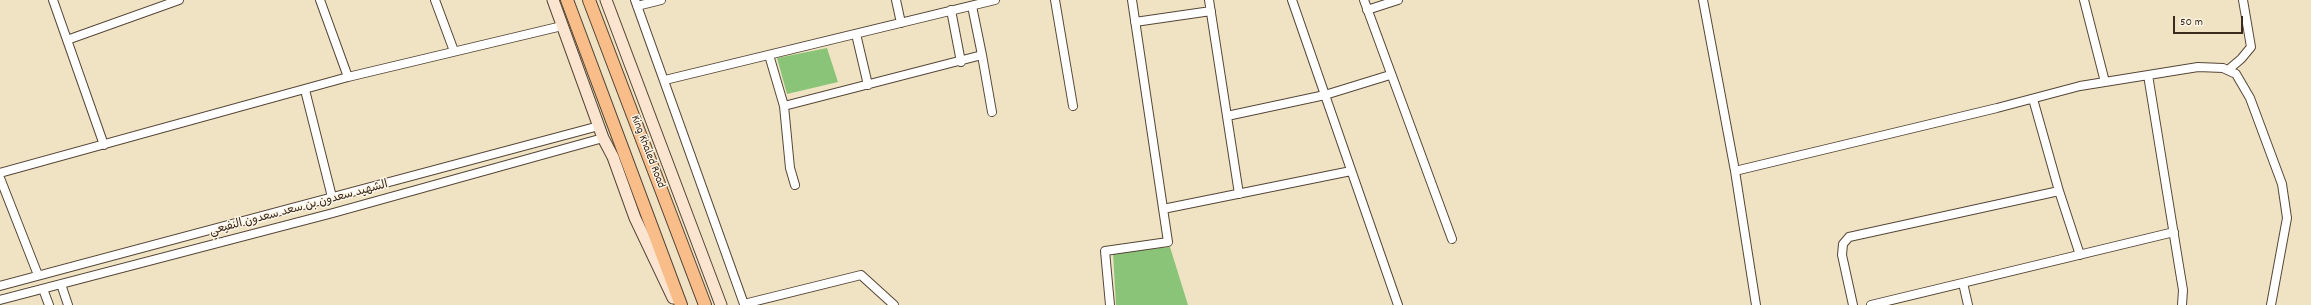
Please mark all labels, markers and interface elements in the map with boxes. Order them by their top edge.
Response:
scale bar [2175,8,2245,34]
text: 50 m [2180,14,2203,31]
street label: King Khaled Road [626,114,668,190]
street label: الشهيد سعدون بن سعد سعدون النفيعي [208,178,390,240]

